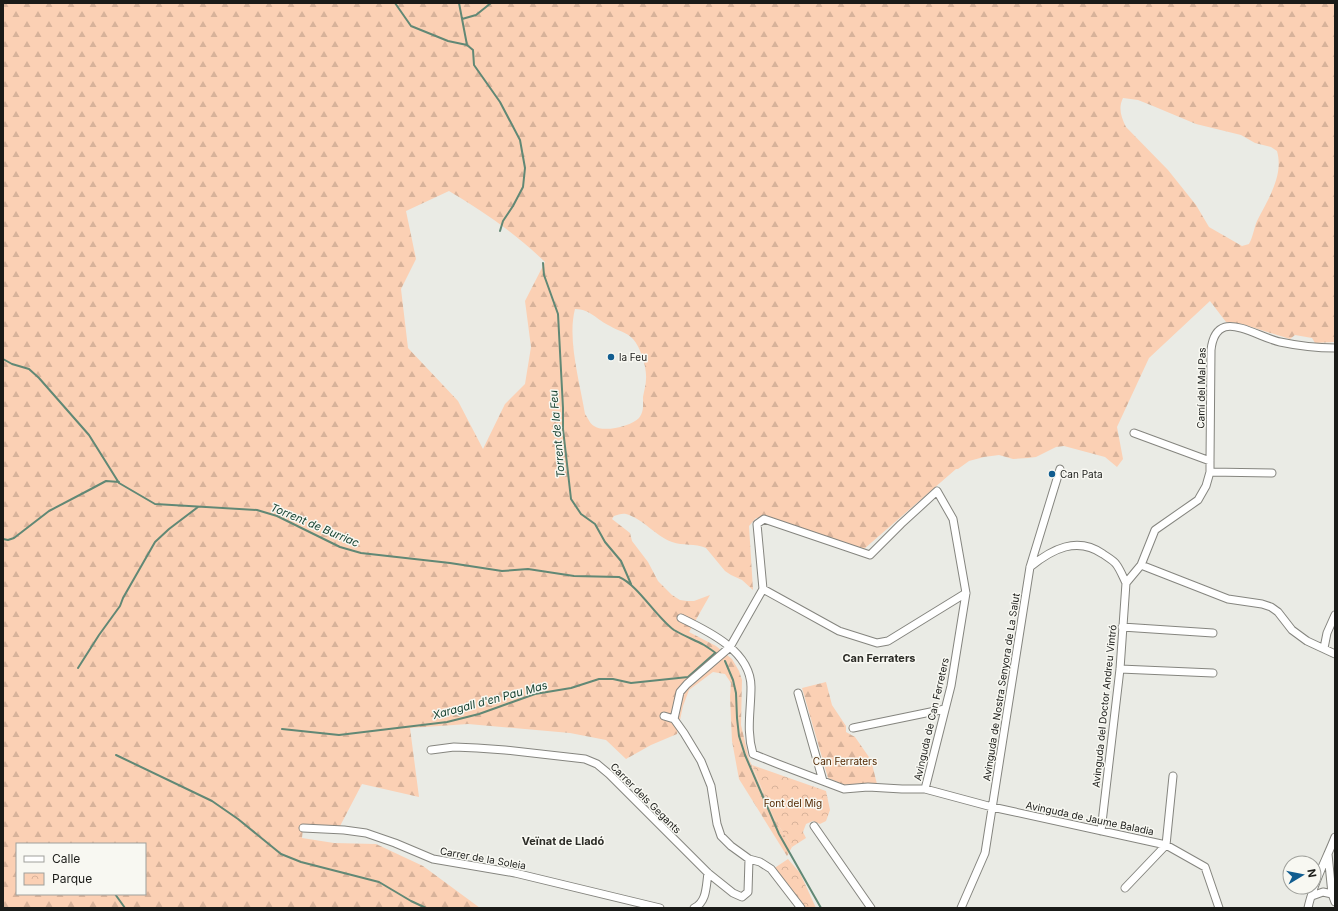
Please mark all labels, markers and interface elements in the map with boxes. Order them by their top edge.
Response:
street label: Camí del Mal Pas [1194,347,1208,429]
place label: la Feu [619,351,647,363]
marker: la Feu [606,352,616,362]
water label: Torrent de la Feu [546,389,568,479]
place label: Can Pata [1060,468,1103,480]
marker: Can Pata [1047,469,1057,479]
water label: Torrent de Burriac [269,500,361,550]
street label: Avinguda de Nostra Senyora de La Salut [980,592,1022,782]
street label: Avinguda del Doctor Andreu Vintró [1089,624,1119,788]
district label: Can Ferraters [842,651,916,665]
street label: Avinguda de Can Ferreters [911,656,951,782]
water label: Xaragall d'en Pau Mas [430,678,549,722]
park label: Can Ferraters [813,755,877,767]
street label: Carrer dels Gegants [608,760,684,836]
park label: Font del Mig [764,797,822,809]
street label: Avinguda de Jaume Baladia [1025,799,1155,837]
district label: Veïnat de Lladó [522,834,604,848]
legend [16,843,146,895]
street label: Carrer de la Soleia [439,845,527,871]
text: Calle [52,851,80,866]
north arrow [1282,855,1322,895]
text: N [1304,868,1319,879]
text: Parque [52,871,92,886]

